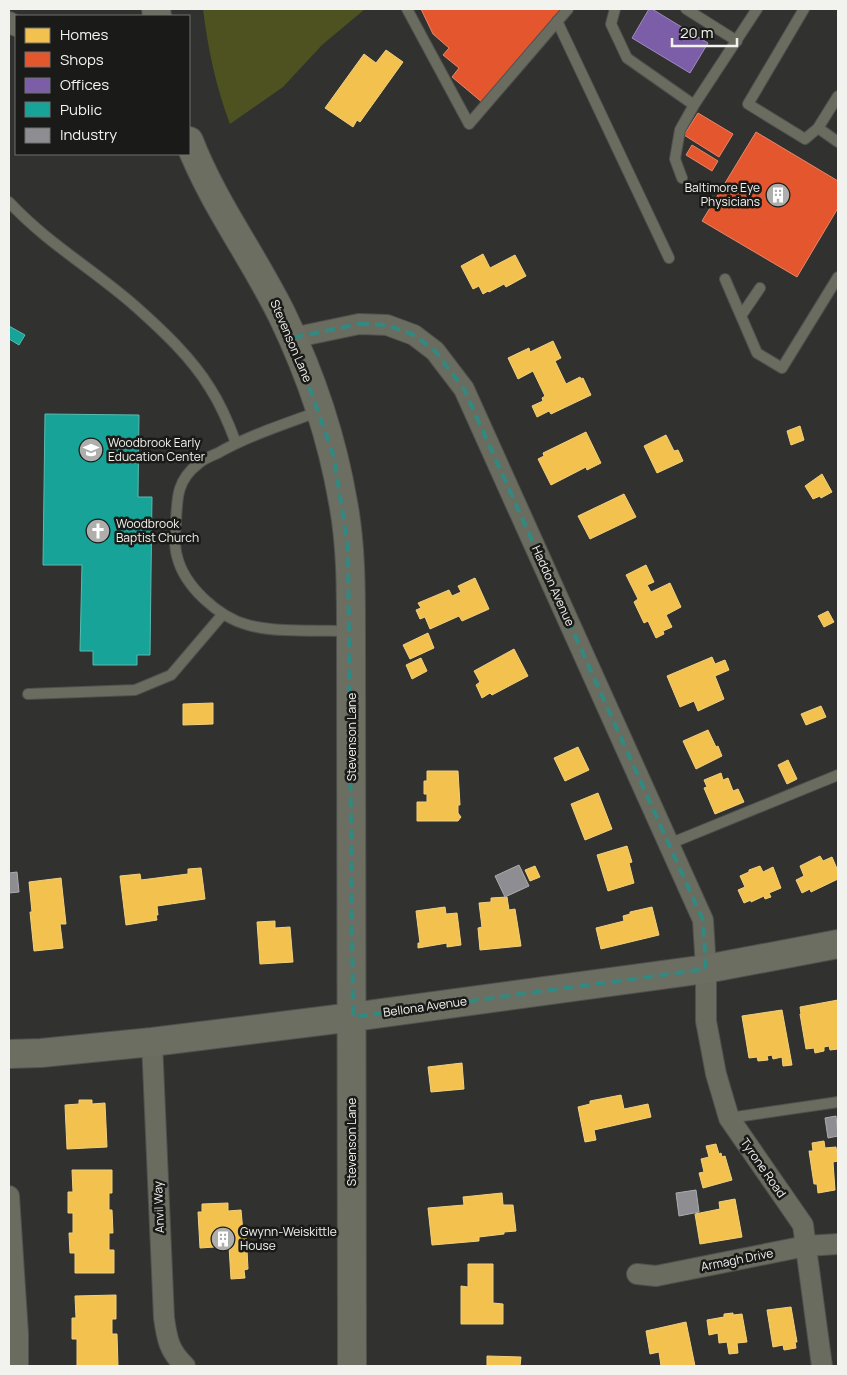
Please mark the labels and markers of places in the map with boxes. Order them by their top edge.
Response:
place label: Baltimore Eye Physicians [685,179,760,210]
building icon: Baltimore Eye Physicians [765,182,791,208]
place label: Woodbrook Early Education Center [108,434,206,465]
school or university icon: Woodbrook Early Education Center [78,437,104,463]
place label: Woodbrook Baptist Church [116,515,199,546]
church icon: Woodbrook Baptist Church [85,518,111,544]
place label: Gwynn-Weiskittle House [240,1223,337,1254]
building icon: Gwynn-Weiskittle House [210,1226,236,1252]

